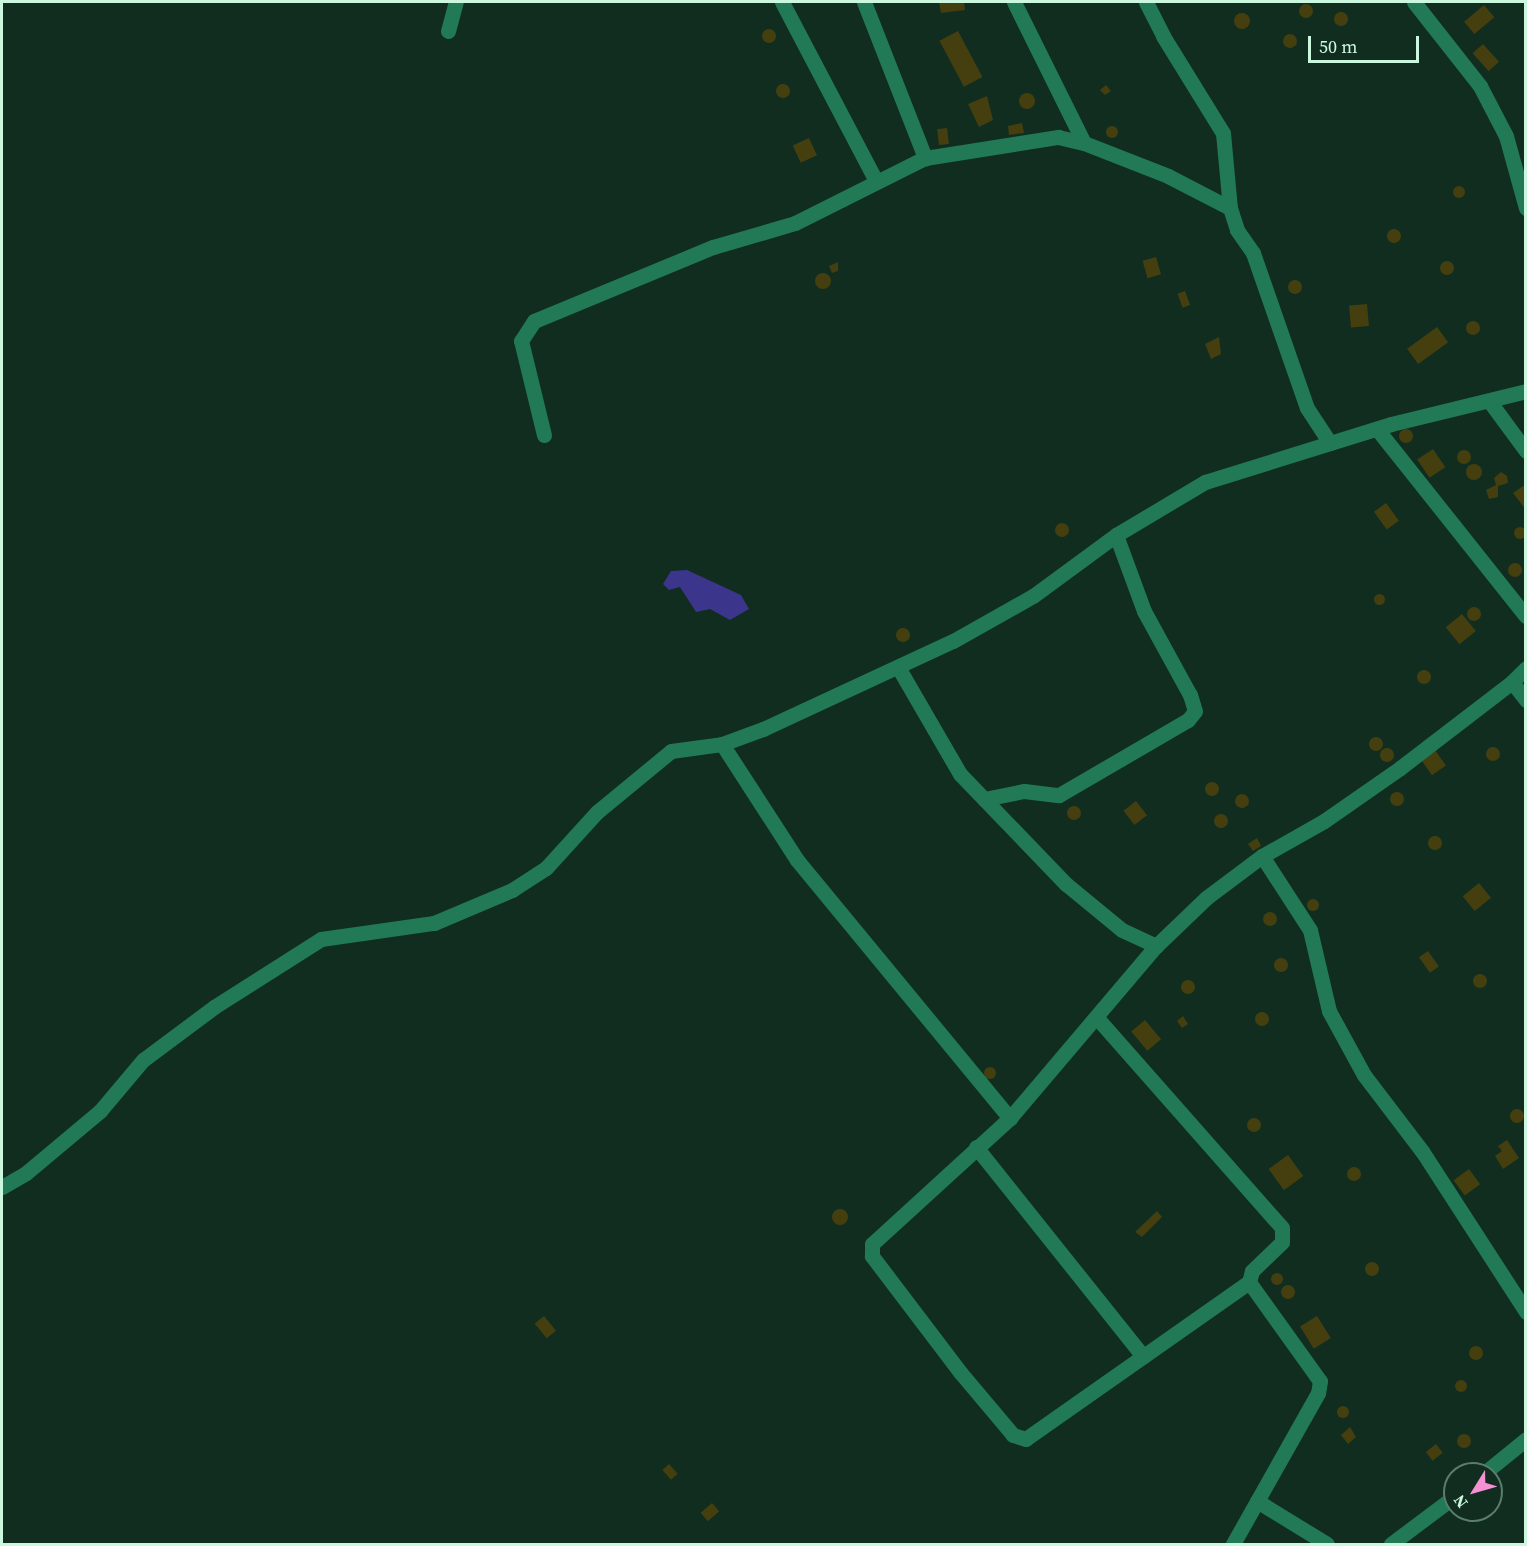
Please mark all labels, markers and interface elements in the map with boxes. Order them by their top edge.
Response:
scale bar [1311,24,1422,62]
text: 50 m [1319,34,1357,59]
north arrow [1443,1462,1503,1522]
text: N [1448,1490,1473,1513]

